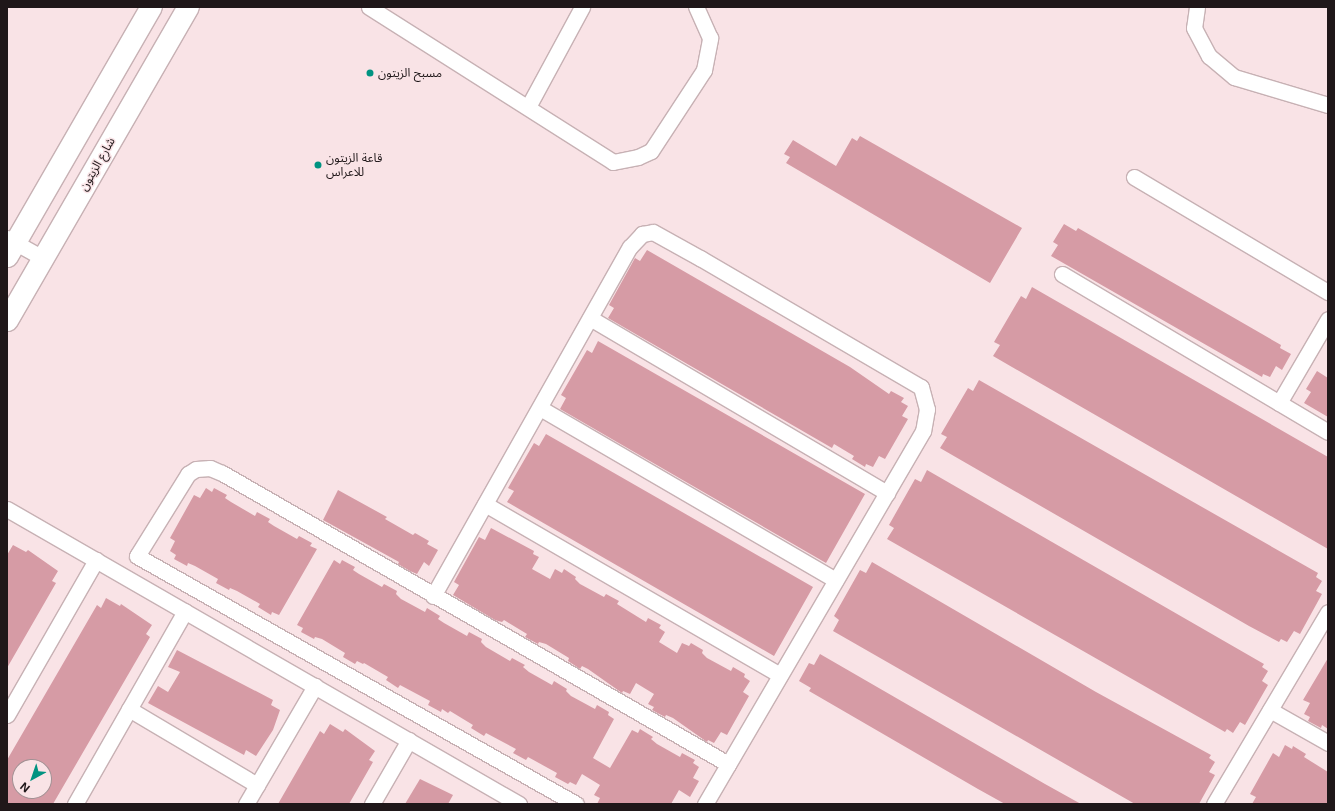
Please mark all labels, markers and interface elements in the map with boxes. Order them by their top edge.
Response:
place label: مسبح الزيتون [378,66,442,80]
marker: مسبح الزيتون [365,68,375,78]
street label: شارع الزيتون [76,135,118,193]
place label: قاعة الزيتون للاعراس [326,151,382,179]
marker: قاعة الزيتون للاعراس [313,160,323,170]
north arrow [12,759,52,799]
text: N [17,779,33,795]

